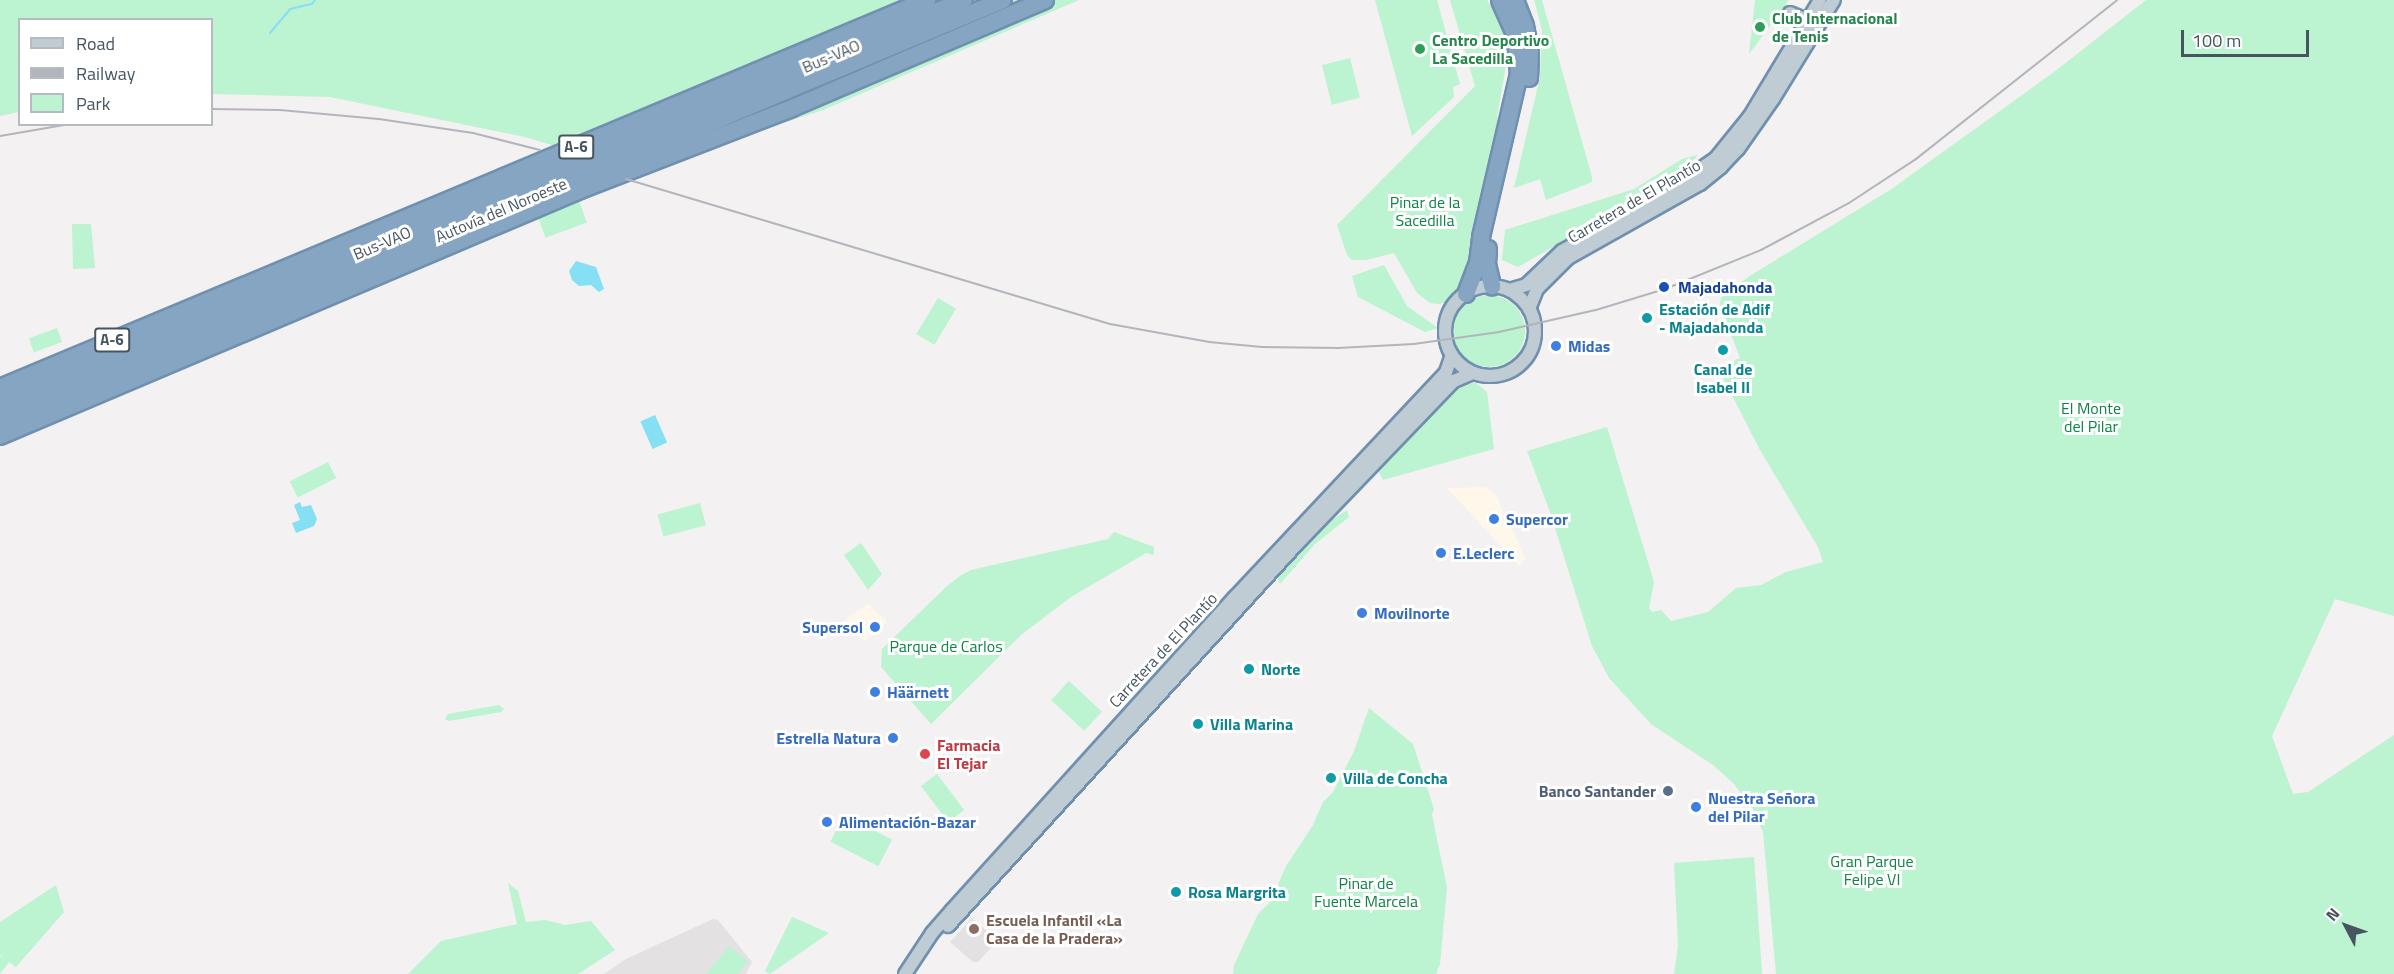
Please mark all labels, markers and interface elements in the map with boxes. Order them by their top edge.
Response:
place label: Club Internacional de Tenis [1772,8,1898,46]
legend [18,18,213,126]
scale bar [2184,18,2312,56]
marker: Club Internacional de Tenis [1753,20,1767,34]
text: 100 m [2192,27,2241,54]
text: Road [76,30,115,57]
place label: Centro Deportivo La Sacedilla [1432,30,1549,68]
street label: Bus-VAO [799,35,863,77]
marker: Centro Deportivo La Sacedilla [1413,42,1427,56]
text: Railway [76,60,135,87]
text: Park [76,90,110,117]
road number: A-6 [558,135,594,159]
street label: Carretera de El Plantío [1564,155,1704,247]
street label: Autovía del Noroeste [433,174,569,246]
park label: Pinar de la Sacedilla [1390,192,1460,230]
street label: Bus-VAO [350,222,414,264]
place label: Majadahonda [1678,277,1772,297]
marker: Majadahonda [1655,278,1673,296]
place label: Estación de Adif - Majadahonda [1659,299,1770,337]
marker: Estación de Adif - Majadahonda [1640,311,1654,325]
road number: A-6 [94,328,130,352]
place label: Midas [1568,336,1610,356]
marker: Midas [1549,339,1563,353]
marker: Canal de Isabel II [1716,343,1730,357]
place label: Canal de Isabel II [1694,359,1752,397]
park label: El Monte del Pilar [2061,398,2121,436]
place label: Supercor [1506,509,1568,529]
marker: Supercor [1487,512,1501,526]
place label: E.Leclerc [1453,543,1514,563]
marker: E.Leclerc [1434,546,1448,560]
street label: Carretera de El Plantío [1105,589,1221,711]
place label: Movilnorte [1374,603,1450,623]
marker: Movilnorte [1355,606,1369,620]
place label: Supersol [802,617,863,637]
marker: Supersol [868,620,882,634]
park label: Parque de Carlos [889,636,1003,656]
place label: Norte [1261,659,1300,679]
marker: Norte [1242,662,1256,676]
place label: Häärnett [887,682,949,702]
marker: Häärnett [868,685,882,699]
place label: Villa Marina [1210,714,1293,734]
marker: Villa Marina [1191,717,1205,731]
place label: Estrella Natura [776,728,881,748]
marker: Estrella Natura [886,731,900,745]
place label: Farmacia El Tejar [937,735,1000,773]
marker: Farmacia El Tejar [918,747,932,761]
place label: Villa de Concha [1343,768,1448,788]
marker: Villa de Concha [1324,771,1338,785]
place label: Banco Santander [1539,781,1656,801]
marker: Banco Santander [1661,784,1675,798]
place label: Nuestra Señora del Pilar [1708,788,1815,826]
marker: Nuestra Señora del Pilar [1689,800,1703,814]
place label: Alimentación-Bazar [839,812,976,832]
marker: Alimentación-Bazar [820,815,834,829]
park label: Gran Parque Felipe VI [1830,851,1914,889]
park label: Pinar de Fuente Marcela [1314,873,1418,911]
place label: Rosa Margrita [1188,882,1286,902]
marker: Rosa Margrita [1169,885,1183,899]
north arrow [2316,896,2376,956]
text: N [2320,902,2345,926]
place label: Escuela Infantil «La Casa de la Pradera» [986,910,1123,948]
marker: Escuela Infantil «La Casa de la Pradera» [967,922,981,936]

